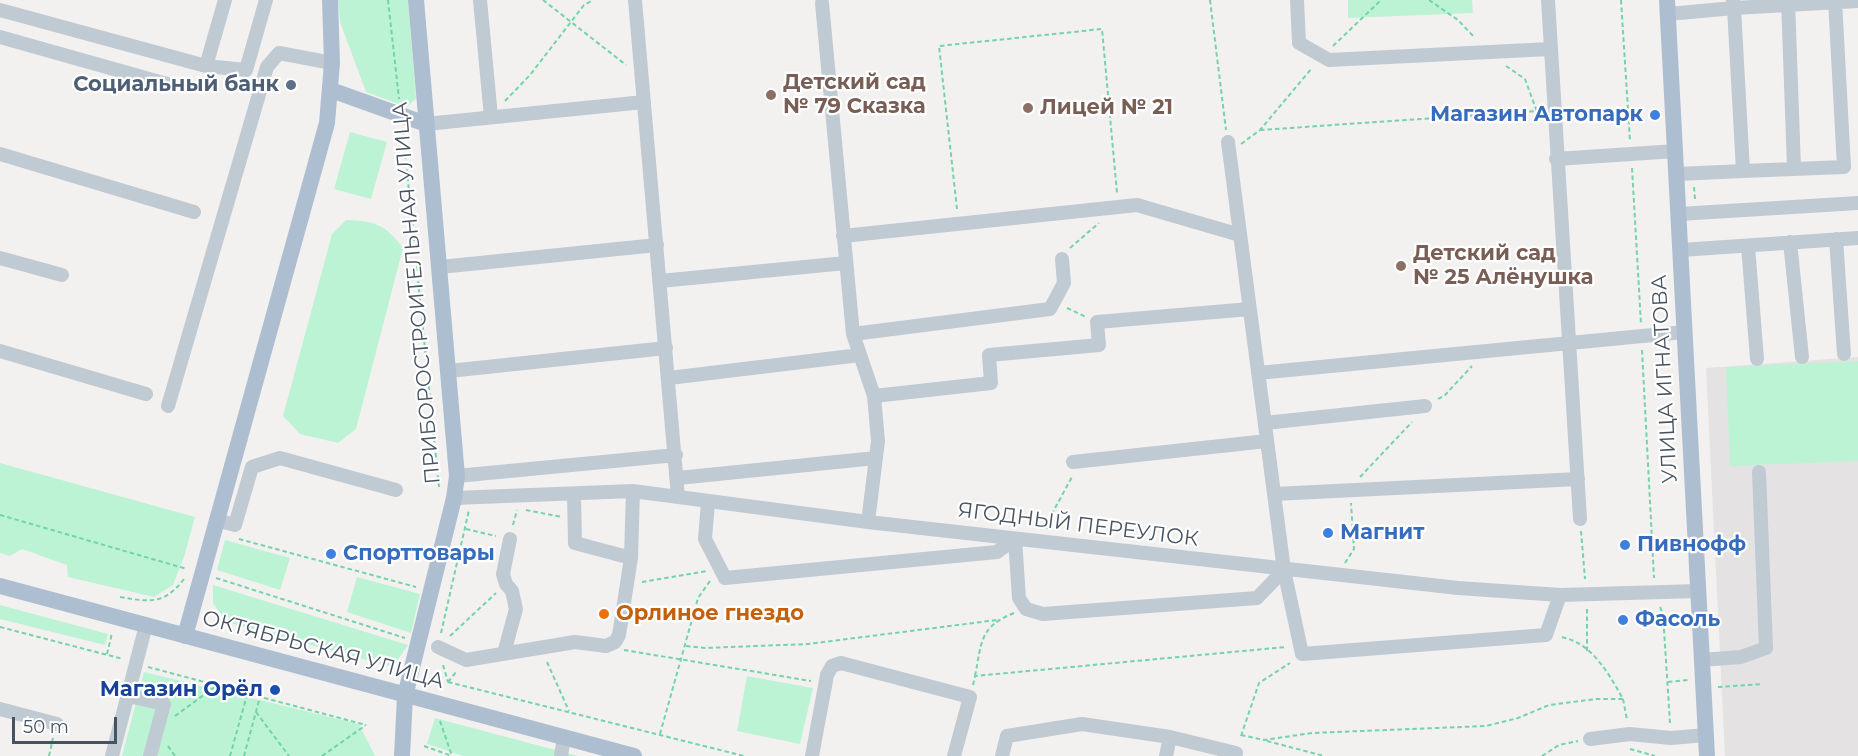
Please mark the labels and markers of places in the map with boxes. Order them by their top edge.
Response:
place label: Детский сад № 79 Сказка [783,70,926,120]
place label: Социальный банк [73,72,279,98]
marker: Социальный банк [284,78,298,92]
marker: Детский сад № 79 Сказка [764,88,778,102]
place label: Лицей № 21 [1040,95,1173,121]
marker: Лицей № 21 [1021,101,1035,115]
place label: Магазин Автопарк [1430,102,1643,128]
marker: Магазин Автопарк [1648,108,1662,122]
place label: Детский сад № 25 Алёнушка [1413,241,1593,291]
marker: Детский сад № 25 Алёнушка [1394,259,1408,273]
place label: Магнит [1340,520,1424,546]
marker: Магнит [1321,526,1335,540]
place label: Пивнофф [1637,532,1746,558]
marker: Пивнофф [1618,538,1632,552]
place label: Спорттовары [343,541,495,567]
marker: Спорттовары [324,547,338,561]
place label: Орлиное гнездо [616,601,804,627]
marker: Орлиное гнездо [597,607,611,621]
place label: Фасоль [1635,607,1720,633]
marker: Фасоль [1616,613,1630,627]
place label: Магазин Орёл [100,677,263,703]
marker: Магазин Орёл [268,683,282,697]

